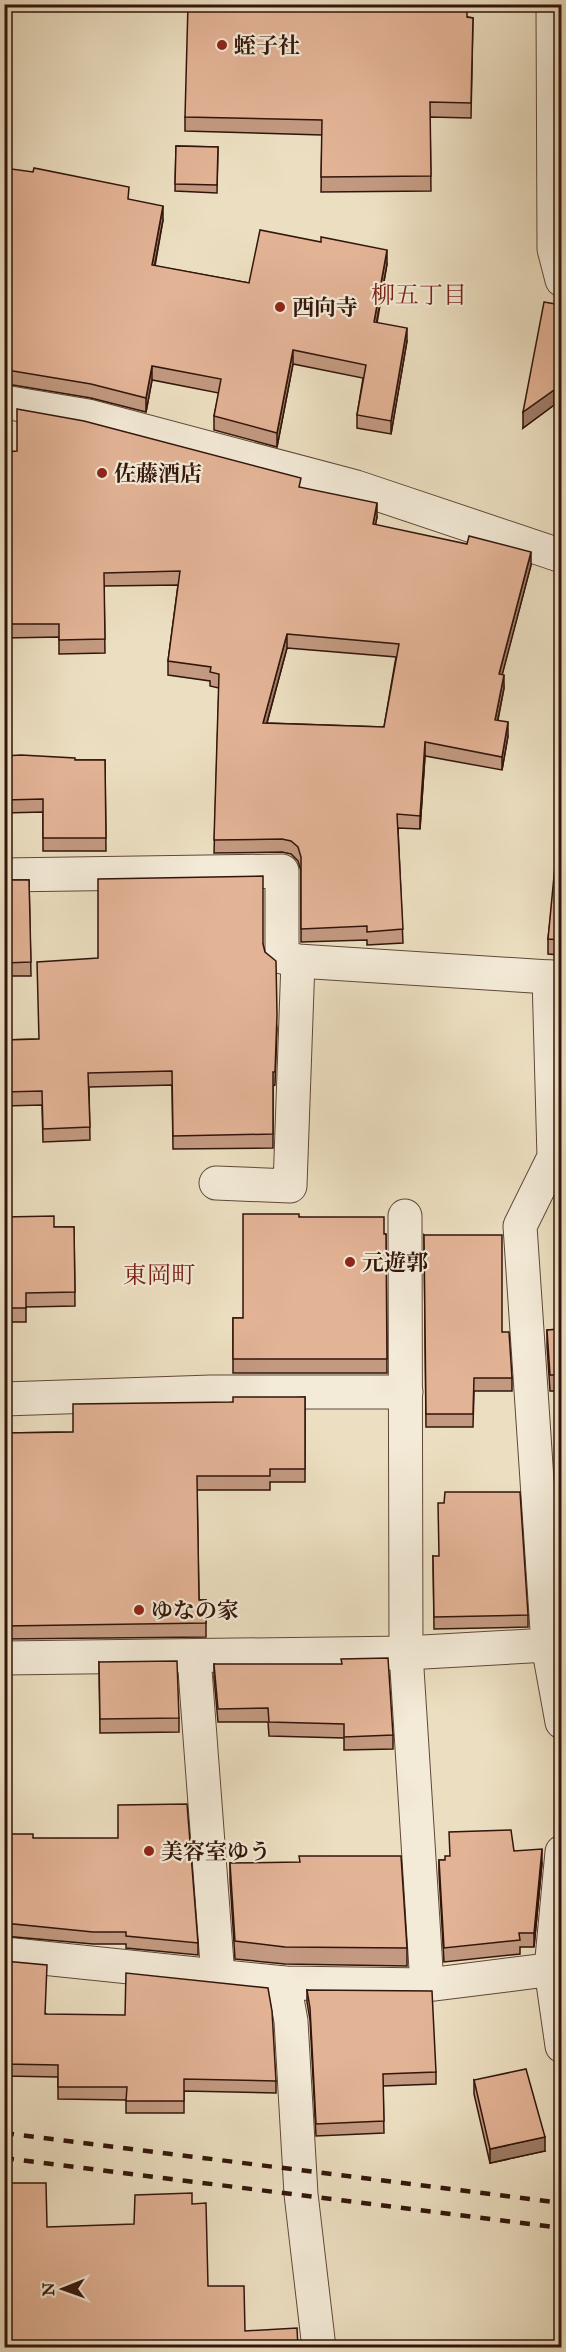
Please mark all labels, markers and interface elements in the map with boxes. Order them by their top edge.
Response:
place label: 蛭子社 [234,32,300,59]
marker: 蛭子社 [215,38,229,52]
district label: 柳五丁目 [371,280,467,310]
place label: 西向寺 [292,294,358,321]
marker: 西向寺 [273,300,287,314]
place label: 佐藤酒店 [114,460,202,487]
marker: 佐藤酒店 [95,466,109,480]
place label: 元遊郭 [362,1249,428,1276]
marker: 元遊郭 [343,1255,357,1269]
district label: 東岡町 [123,1260,195,1290]
place label: ゆなの家 [151,1597,239,1624]
marker: ゆなの家 [132,1603,146,1617]
place label: 美容室ゆう [161,1838,271,1865]
marker: 美容室ゆう [142,1844,156,1858]
north arrow [33,2259,93,2319]
text: N [39,2282,58,2296]

